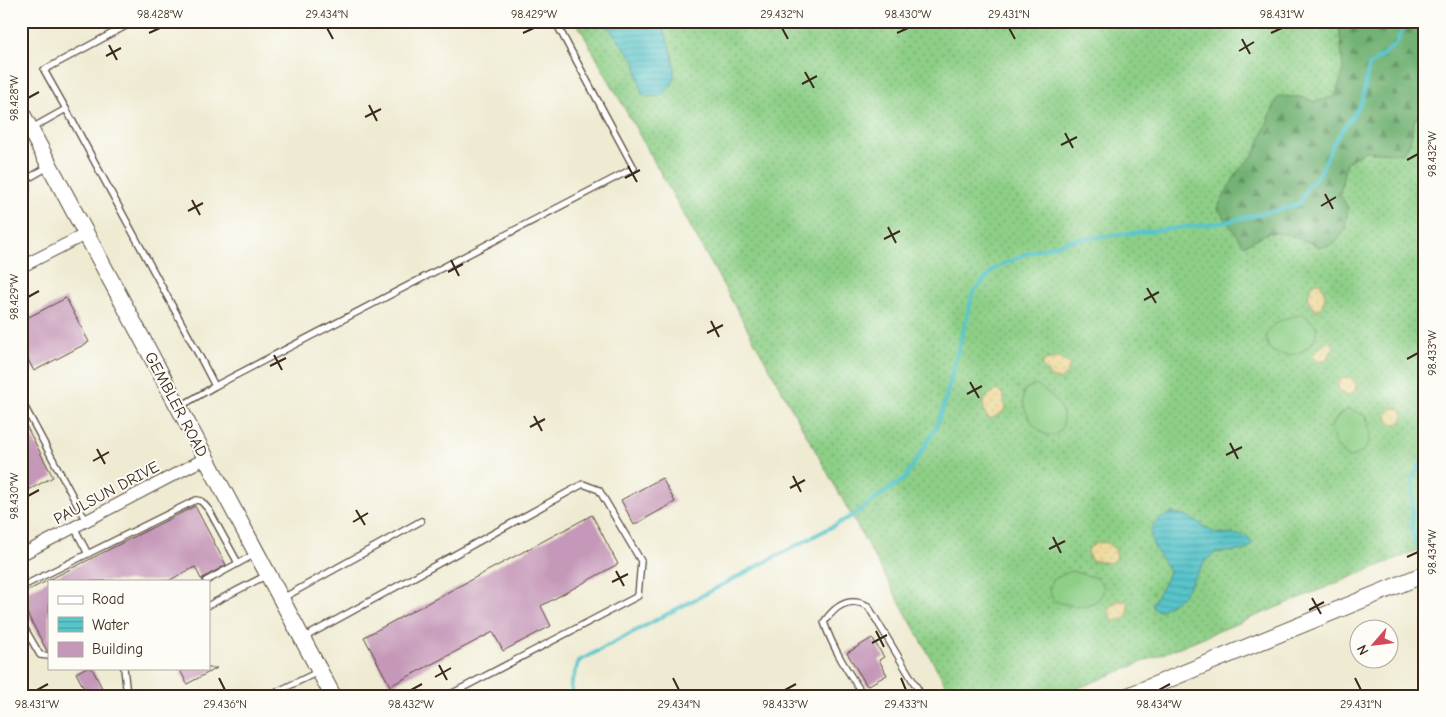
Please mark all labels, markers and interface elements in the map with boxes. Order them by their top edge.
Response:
text: 98.428°W [137,7,184,21]
text: 29.434°N [305,7,349,21]
text: 98.429°W [511,7,558,21]
text: 29.432°N [760,7,804,21]
text: 98.430°W [885,7,932,21]
text: 29.431°N [988,7,1030,21]
text: 98.431°W [1260,7,1305,21]
text: 98.428°W [7,74,21,121]
text: 98.432°W [1425,130,1439,177]
text: 98.429°W [7,273,21,320]
text: 98.433°W [1425,330,1439,376]
street label: GEMBLER ROAD [141,349,211,460]
street label: PAULSUN DRIVE [51,457,162,528]
text: 98.430°W [7,472,21,519]
text: 98.434°W [1425,529,1439,575]
legend [48,580,210,670]
text: Road [92,590,124,608]
text: Water [92,616,129,634]
north arrow [1348,620,1398,670]
text: Building [92,640,143,658]
text: N [1353,642,1373,658]
text: 98.431°W [15,697,60,711]
text: 29.436°N [203,697,247,711]
text: 98.432°W [388,697,435,711]
text: 29.434°N [657,697,701,711]
text: 98.433°W [762,697,808,711]
text: 29.433°N [884,697,928,711]
text: 98.434°W [1136,697,1182,711]
text: 29.431°N [1340,697,1382,711]

